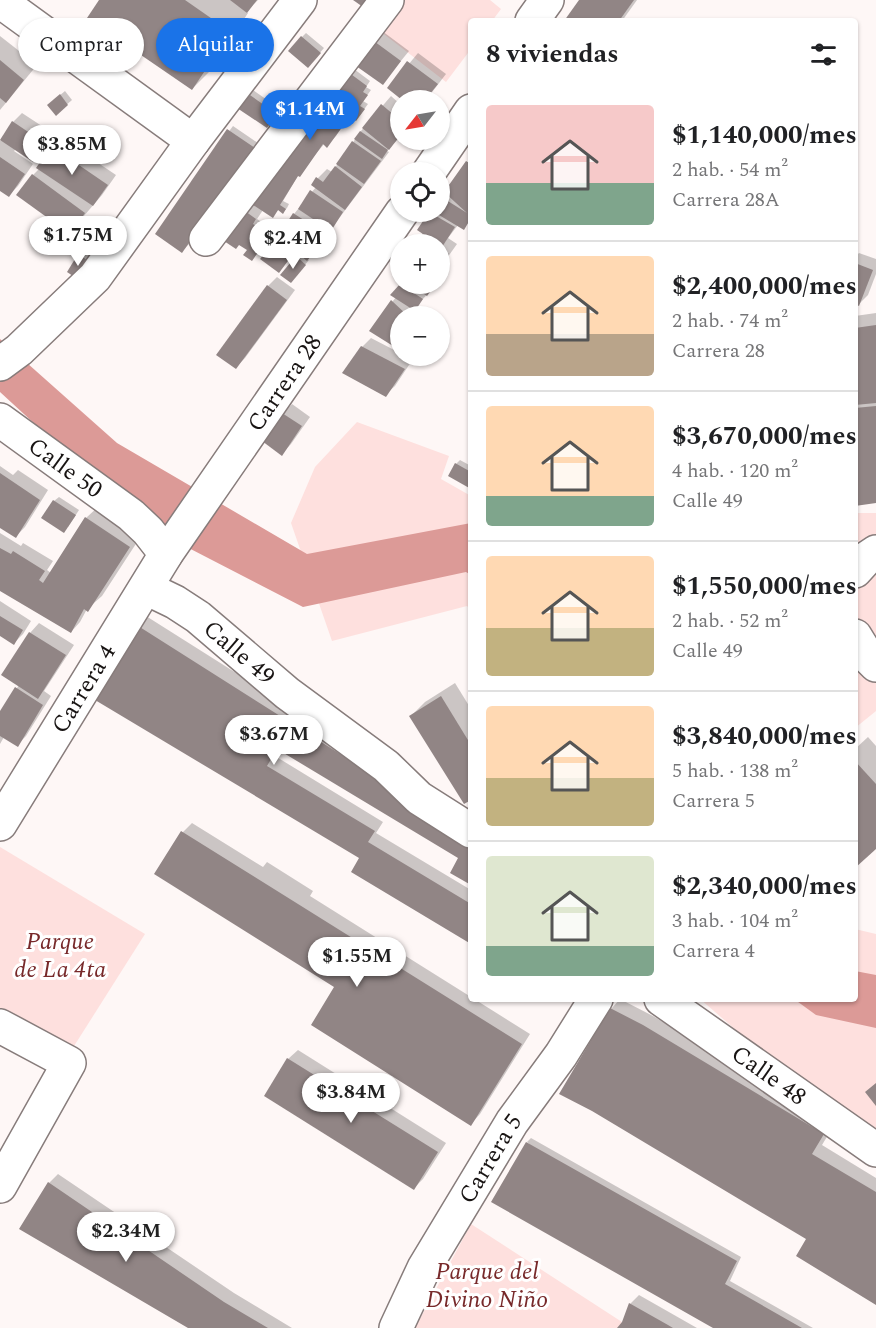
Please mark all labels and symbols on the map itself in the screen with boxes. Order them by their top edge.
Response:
pin: $1.14M [261,90,359,141]
north arrow [390,90,450,150]
pin: $3.85M [23,125,121,176]
pin: $1.75M [29,216,127,267]
pin: $2.4M [251,219,335,270]
street label: Carrera 28 [239,327,331,439]
street label: Calle 50 [20,429,110,508]
street label: Calle 49 [195,612,283,694]
street label: Carrera 4 [43,637,125,741]
pin: $3.67M [225,715,323,766]
park label: Parque de La 4ta [14,924,106,988]
pin: $1.55M [308,937,406,988]
street label: Calle 48 [723,1037,813,1115]
pin: $3.84M [302,1073,400,1124]
street label: Carrera 5 [450,1106,531,1211]
pin: $2.34M [77,1212,175,1263]
park label: Parque del Divino Niño [426,1254,548,1318]

